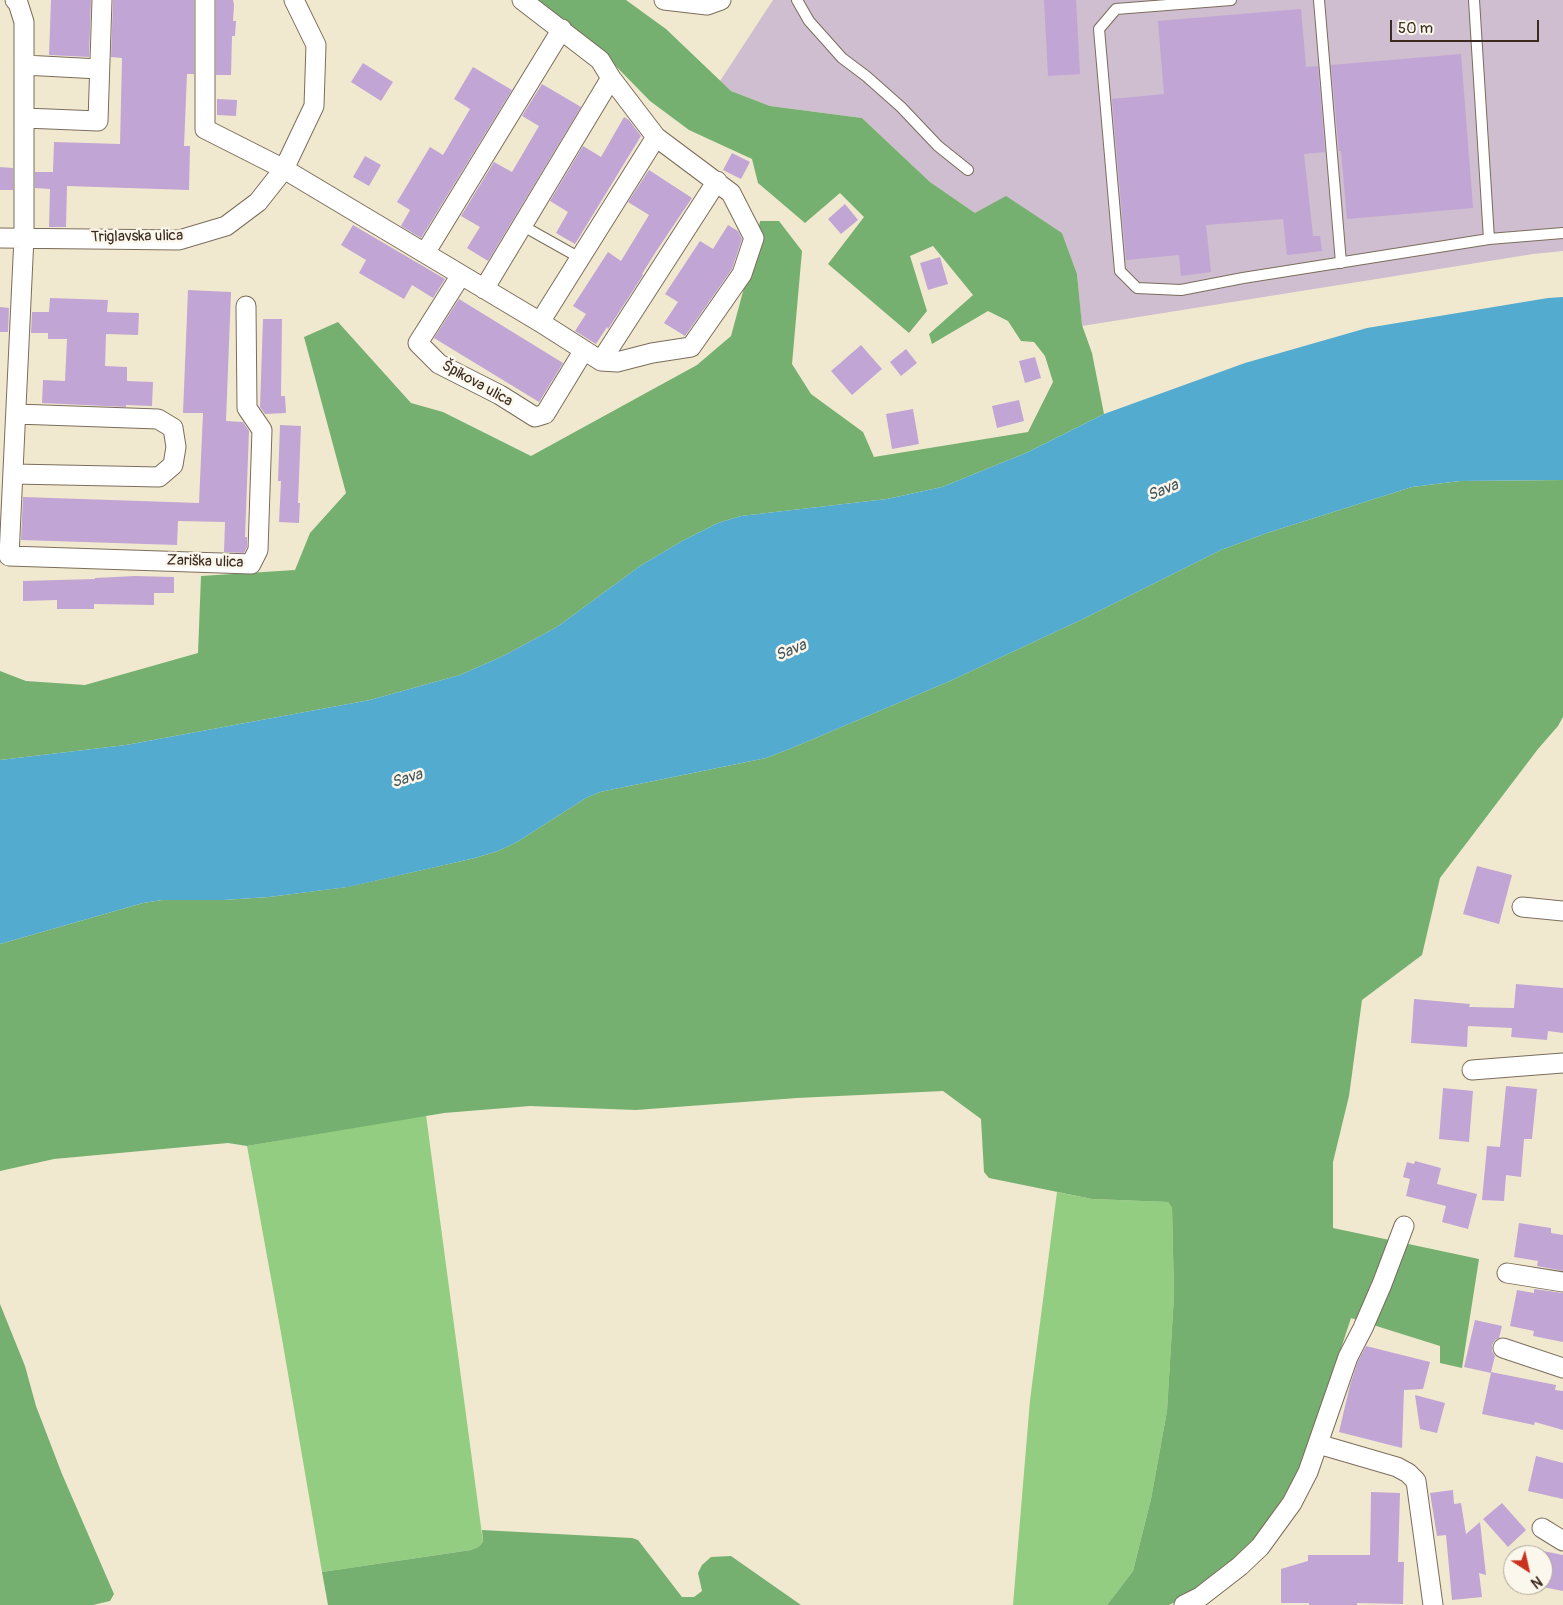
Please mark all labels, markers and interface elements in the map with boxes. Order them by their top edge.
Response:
scale bar [1393,10,1542,42]
text: 50 m [1398,19,1433,38]
street label: Triglavska ulica [91,227,183,247]
street label: Špikova ulica [438,357,516,411]
water label: Sava [1145,476,1181,506]
street label: Zariška ulica [166,552,244,572]
water label: Sava [773,636,809,666]
water label: Sava [389,765,425,793]
north arrow [1503,1545,1553,1595]
text: N [1528,1572,1545,1592]

